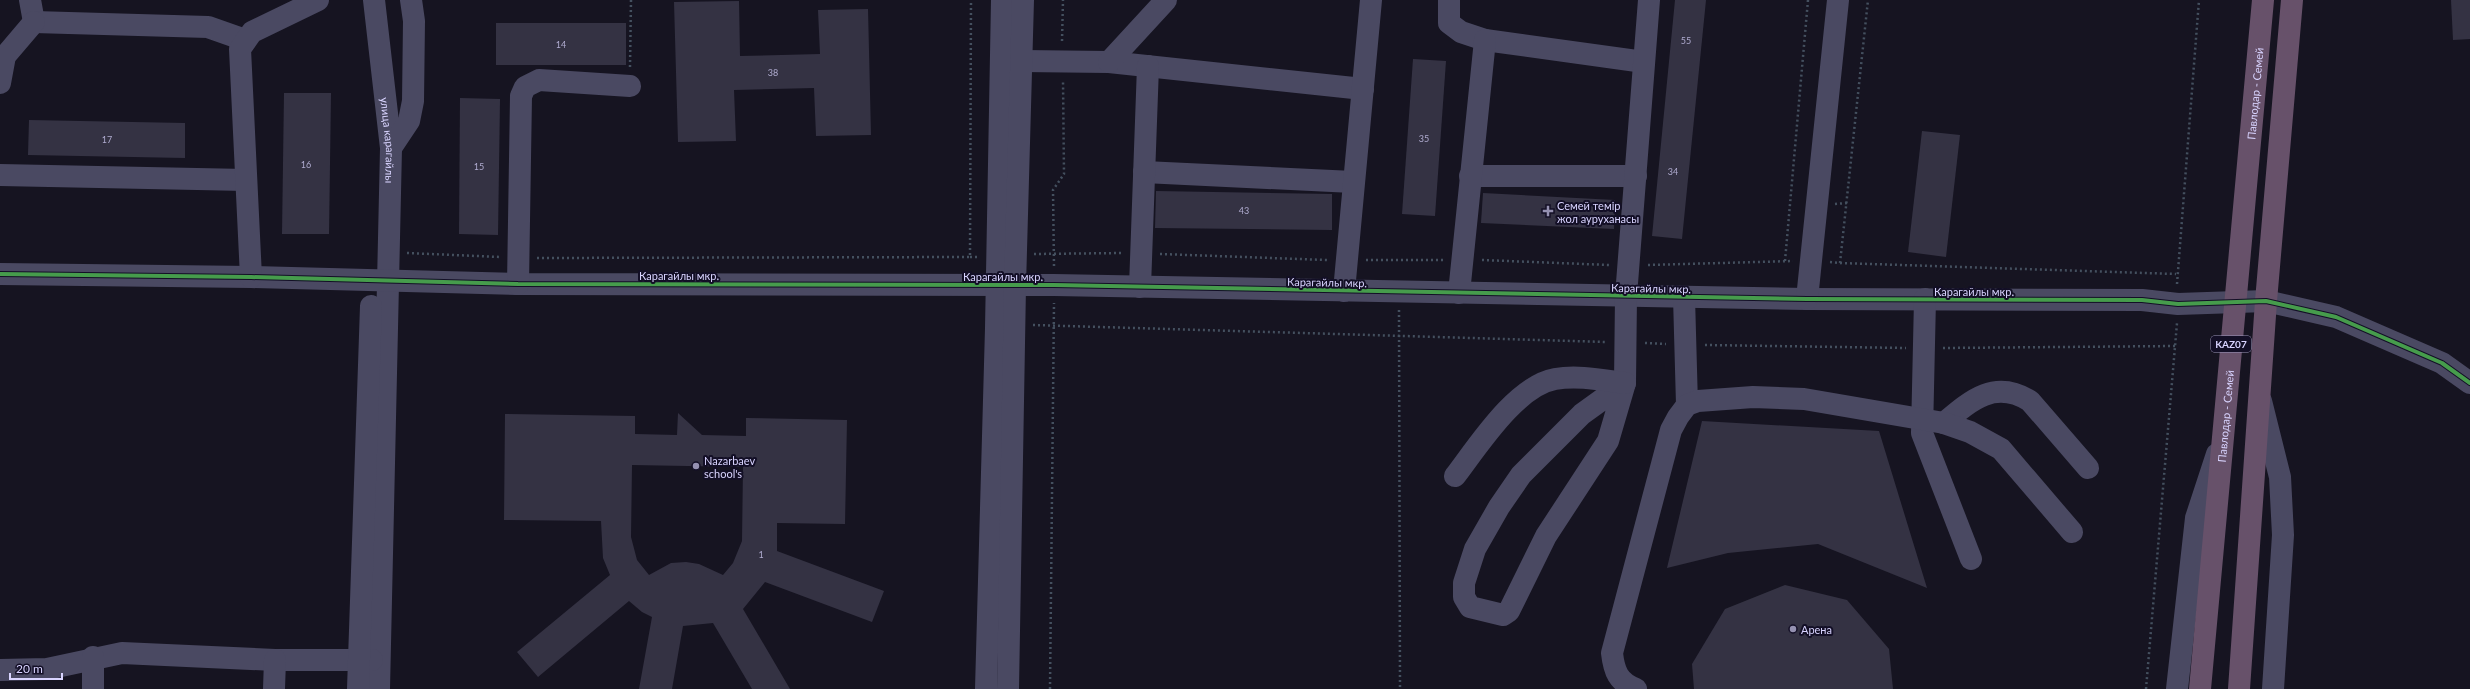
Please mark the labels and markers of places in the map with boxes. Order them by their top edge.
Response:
place label: Семей темір жол ауруханасы [1557,199,1639,225]
marker: Семей темір жол ауруханасы [1542,205,1554,217]
place label: Nazarbaev school's [704,454,755,480]
marker: Nazarbaev school's [691,461,701,471]
place label: Арена [1801,623,1832,636]
marker: Арена [1788,624,1798,634]

